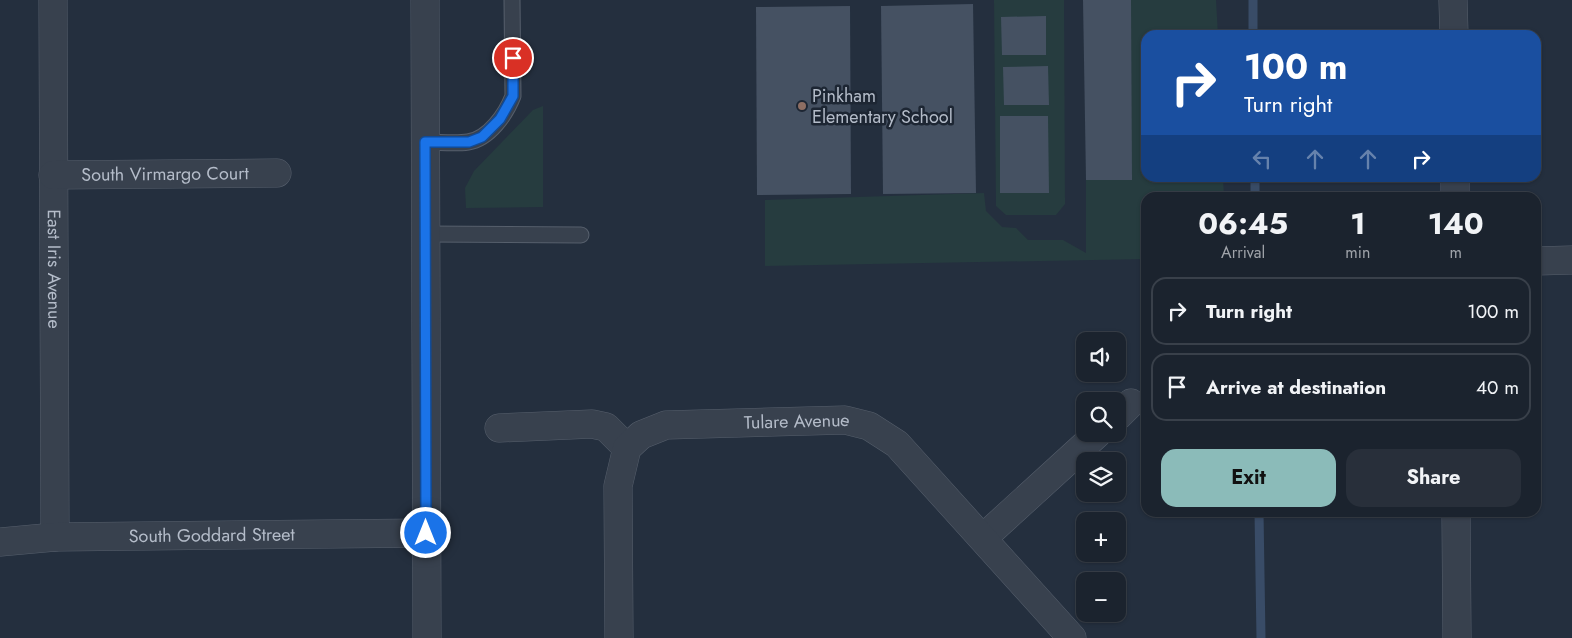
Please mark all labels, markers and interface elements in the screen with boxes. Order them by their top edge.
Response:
pin [492,37,534,79]
text: 100 m [1244,42,1347,92]
icon: arrive [499,44,527,72]
icon: right [1161,50,1226,115]
place label: Pinkham Elementary School [812,83,953,130]
text: Turn right [1244,88,1332,120]
marker: Pinkham Elementary School [796,100,808,112]
icon: left [1248,145,1276,173]
icon: ahead [1301,145,1329,173]
icon: ahead [1354,145,1382,173]
icon: right [1407,145,1435,173]
street label: South Virmargo Court [81,160,249,188]
text: 06:45 [1198,202,1288,245]
text: 1 [1350,202,1366,245]
text: 140 [1428,202,1484,245]
street label: East Iris Avenue [41,209,67,329]
text: Arrival [1221,241,1265,264]
text: min [1345,241,1370,264]
text: m [1449,241,1462,264]
icon: right [1163,297,1191,325]
text: Turn right [1206,298,1292,325]
text: 100 m [1467,298,1519,325]
map controls [1076,332,1126,622]
button: sound [1076,332,1126,382]
icon: arrive [1163,373,1191,401]
text: Arrive at destination [1206,374,1386,401]
text: 40 m [1476,374,1519,401]
button: search [1076,392,1126,442]
street label: Tulare Avenue [744,406,853,436]
button: Exit [1161,449,1336,507]
button: Share [1346,449,1521,507]
button: layers [1076,452,1126,502]
position arrow [399,506,451,558]
button: + [1076,512,1126,562]
street label: South Goddard Street [129,521,296,549]
button: − [1076,572,1126,622]

